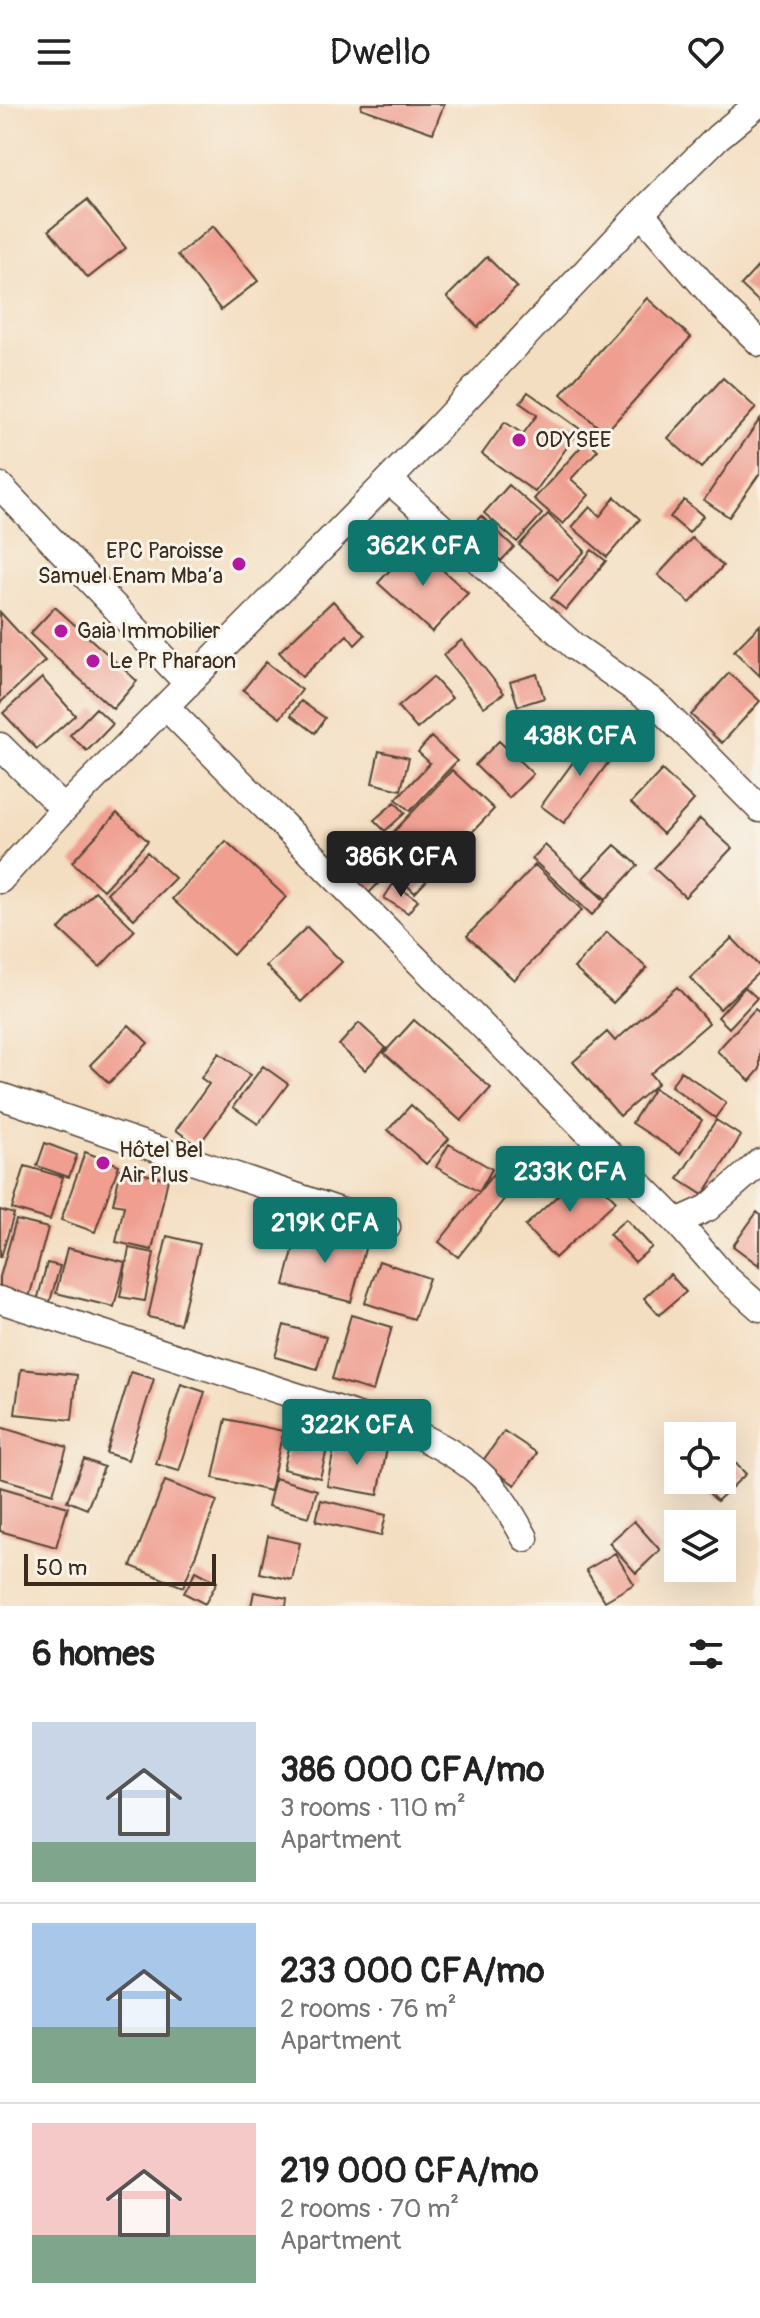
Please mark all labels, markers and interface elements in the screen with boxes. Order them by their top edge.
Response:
icon: menu [32,30,76,74]
text: Dwello [329,30,431,75]
icon: heart [684,30,728,74]
place label: ODYSEE [535,426,611,454]
marker: ODYSEE [510,431,528,449]
pin: 362K CFA [340,520,506,588]
text: 362K CFA [366,530,480,562]
place label: EPC Paroisse Samuel Enam Mba’a [38,537,223,590]
marker: EPC Paroisse Samuel Enam Mba’a [230,555,248,573]
place label: Gaia Immobilier [77,617,221,645]
marker: Gaia Immobilier [52,622,70,640]
place label: Le Pr Pharaon [109,647,236,675]
marker: Le Pr Pharaon [84,652,102,670]
pin: 438K CFA [497,710,663,778]
text: 438K CFA [524,720,636,752]
pin: 386K CFA [318,831,484,899]
text: 386K CFA [345,841,457,873]
place label: Hôtel Bel Air Plus [119,1136,203,1189]
pin: 233K CFA [487,1146,653,1214]
marker: Hôtel Bel Air Plus [94,1154,112,1172]
text: 233K CFA [514,1156,626,1188]
pin: 219K CFA [242,1197,408,1265]
text: 219K CFA [271,1207,379,1239]
pin: 322K CFA [274,1399,440,1467]
text: 322K CFA [300,1409,414,1441]
map controls [664,1422,736,1582]
button: locate [664,1422,736,1494]
button: layers [664,1510,736,1582]
scale bar [24,1550,216,1586]
text: 50 m [36,1554,87,1582]
icon: filters [684,1632,728,1676]
text: 6 homes [32,1633,155,1676]
text: 386 000 CFA/mo [280,1749,545,1792]
icon: home [96,1754,192,1850]
text: 3 rooms · 110 m² [280,1792,466,1824]
text: Apartment [280,1824,401,1856]
text: 233 000 CFA/mo [280,1950,545,1993]
icon: home [96,1955,192,2051]
text: 2 rooms · 76 m² [280,1993,457,2025]
text: Apartment [280,2025,401,2057]
text: 219 000 CFA/mo [280,2150,538,2193]
icon: home [96,2155,192,2251]
text: 2 rooms · 70 m² [280,2193,459,2225]
text: Apartment [280,2225,401,2257]

